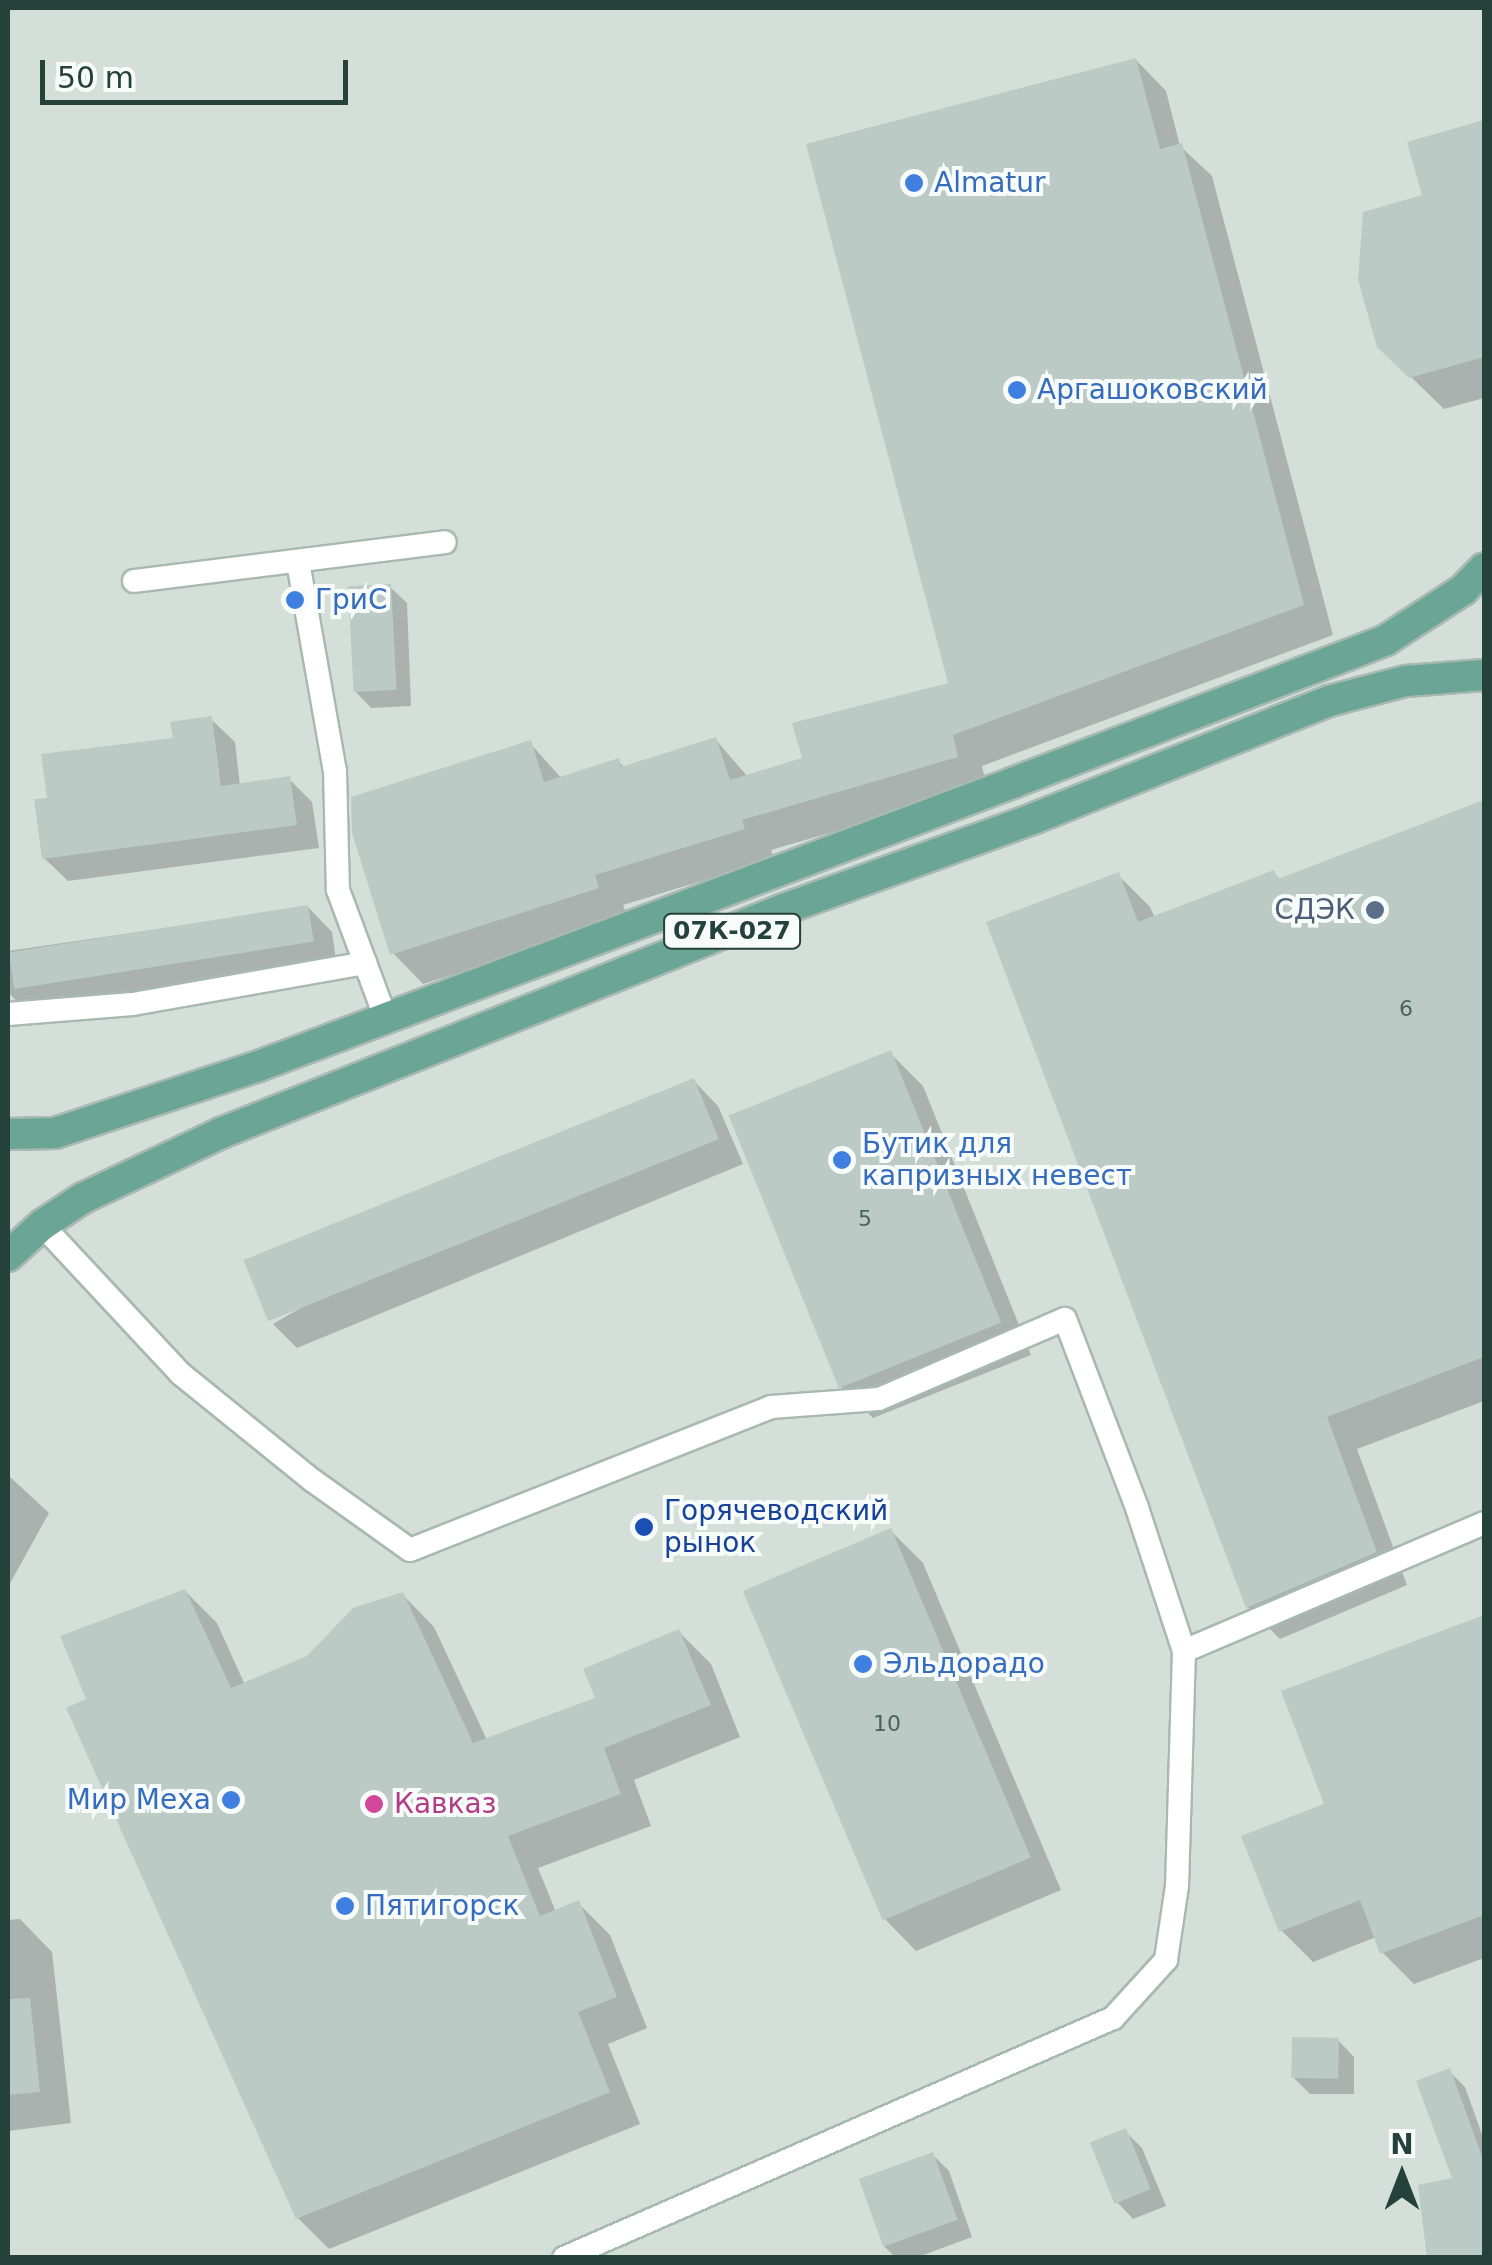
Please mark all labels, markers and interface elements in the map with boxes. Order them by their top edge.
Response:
scale bar [45,40,352,102]
text: 50 m [57,60,134,95]
place label: Almatur [934,166,1046,200]
marker: Almatur [903,172,925,194]
place label: Аргашоковский [1037,373,1268,407]
marker: Аргашоковский [1006,379,1028,401]
place label: ГриС [315,583,388,617]
marker: ГриС [284,589,306,611]
place label: СДЭК [1274,893,1355,927]
marker: СДЭК [1364,899,1386,921]
road number: 07К-027 [662,911,802,951]
house number: 6 [1399,996,1413,1022]
place label: Бутик для капризных невест [862,1127,1132,1193]
marker: Бутик для капризных невест [831,1149,853,1171]
house number: 5 [858,1206,872,1232]
place label: Горячеводский рынок [664,1494,888,1560]
marker: Горячеводский рынок [633,1516,655,1538]
place label: Эльдорадо [883,1647,1045,1681]
marker: Эльдорадо [852,1653,874,1675]
house number: 10 [873,1711,901,1737]
place label: Мир Меха [67,1783,211,1817]
place label: Кавказ [394,1787,496,1821]
marker: Мир Меха [220,1789,242,1811]
marker: Кавказ [363,1793,385,1815]
place label: Пятигорск [365,1889,519,1923]
marker: Пятигорск [334,1895,356,1917]
north arrow [1352,2125,1452,2225]
text: N [1390,2128,1414,2161]

